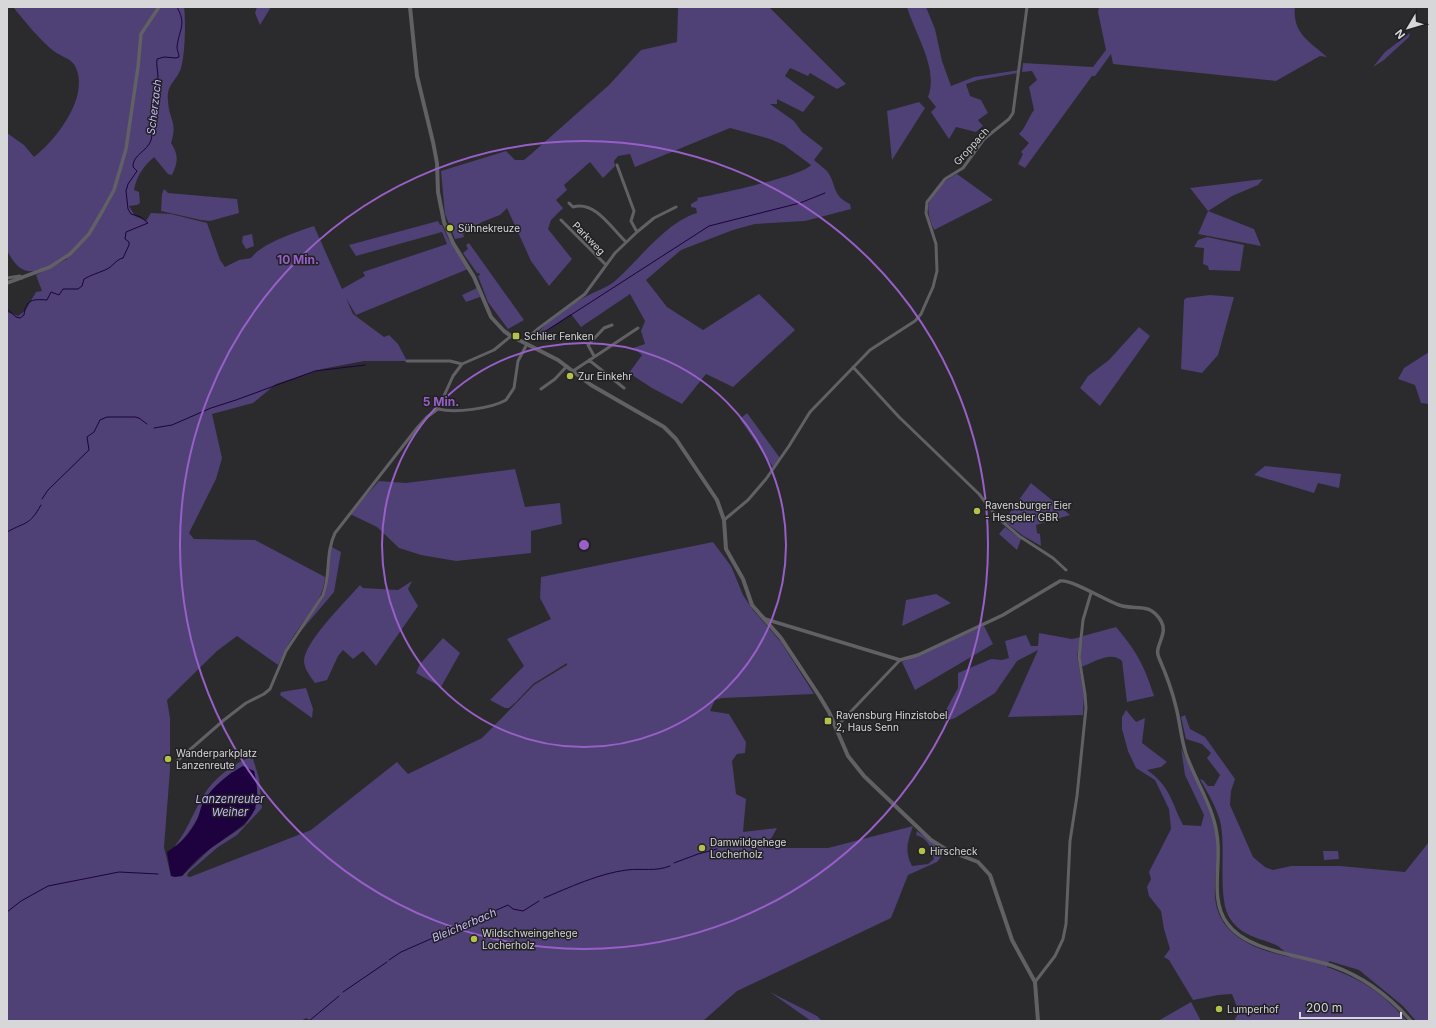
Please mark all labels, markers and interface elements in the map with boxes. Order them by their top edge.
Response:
north arrow [1388,8,1428,48]
text: N [1392,27,1408,42]
water label: Scherzach [144,78,164,136]
street label: Groppach [951,125,991,167]
street label: Parkweg [570,219,608,257]
place label: Sühnekreuze [458,222,520,234]
marker: Sühnekreuze [445,223,455,233]
text: 10 Min. [277,252,319,267]
place label: Schlier Fenken [524,330,594,342]
marker: Schlier Fenken [511,331,521,341]
place label: Zur Einkehr [578,370,632,382]
marker: Zur Einkehr [565,371,575,381]
text: 5 Min. [423,394,459,409]
place label: Ravensburger Eier - Hespeler GBR [985,499,1072,523]
marker: Ravensburger Eier - Hespeler GBR [972,506,982,516]
centre of rings [577,538,591,552]
place label: Ravensburg Hinzistobel 2, Haus Senn [836,709,947,733]
marker: Ravensburg Hinzistobel 2, Haus Senn [823,716,833,726]
place label: Wanderparkplatz Lanzenreute [176,747,257,771]
marker: Wanderparkplatz Lanzenreute [163,754,173,764]
water label: Lanzenreuter Weiher [195,792,265,819]
place label: Damwildgehege Locherholz [710,836,787,860]
marker: Damwildgehege Locherholz [697,843,707,853]
place label: Hirscheck [930,845,978,857]
marker: Hirscheck [917,846,927,856]
water label: Bleicherbach [430,905,499,945]
place label: Wildschweingehege Locherholz [482,927,578,951]
marker: Wildschweingehege Locherholz [469,934,479,944]
scale bar [1300,994,1401,1020]
text: 200 m [1306,1000,1342,1015]
place label: Lumperhof [1227,1003,1279,1015]
marker: Lumperhof [1214,1004,1224,1014]

